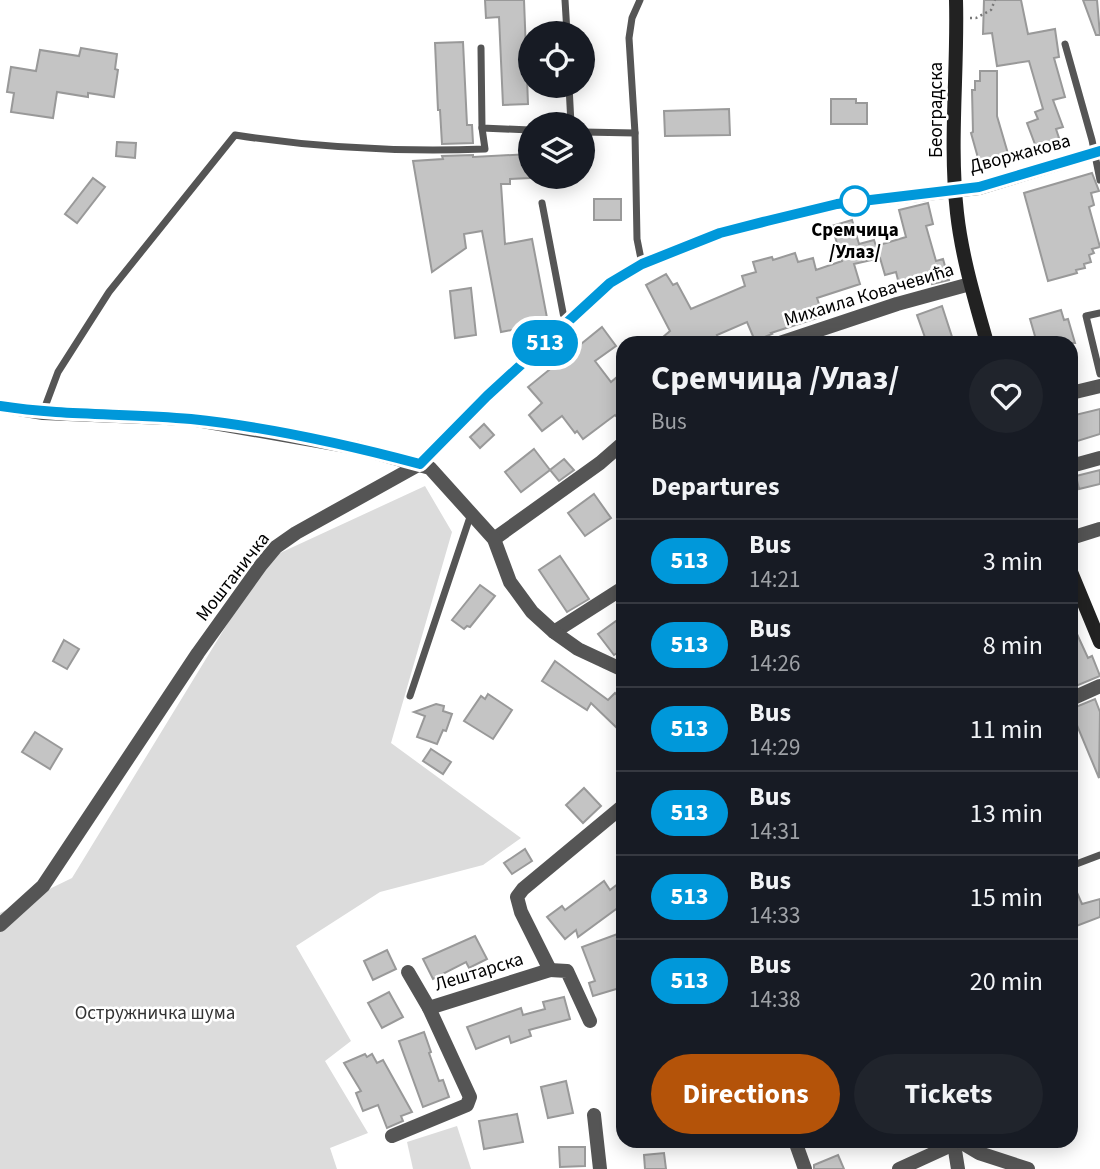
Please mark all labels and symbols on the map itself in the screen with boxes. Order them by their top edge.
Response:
street label: Београдска [923,62,950,158]
street label: Дворжакова [966,128,1074,180]
marker: Сремчица /Улаз/ [840,186,870,216]
place label: Сремчица /Улаз/ [811,217,899,266]
street label: Михаила Ковачевића [781,256,957,334]
line badge: 513 [505,320,585,366]
street label: Моштаничка [190,527,276,627]
street label: Лештарска [431,946,527,998]
park label: Остружничка шума [75,1000,235,1027]

